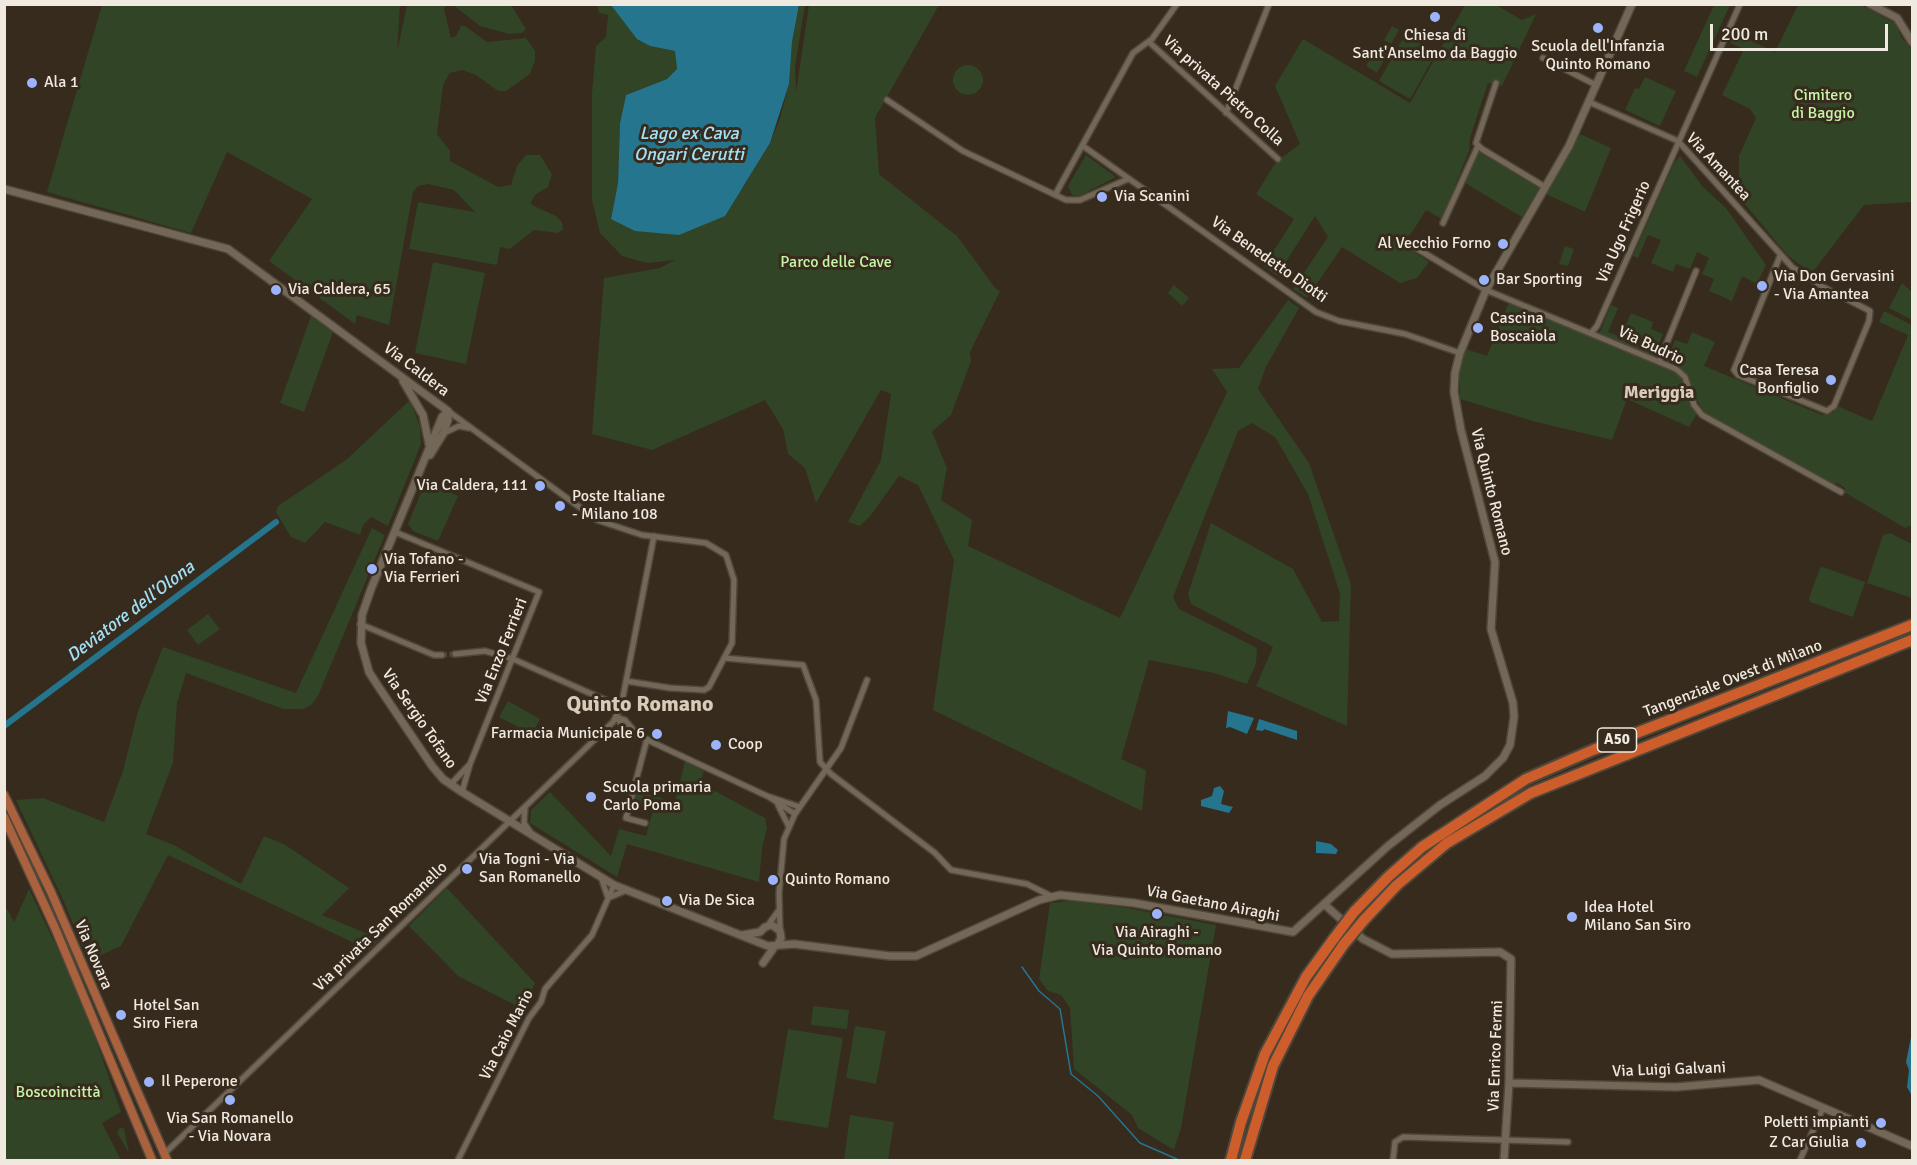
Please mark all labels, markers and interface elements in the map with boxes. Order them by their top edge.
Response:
marker: Chiesa di Sant'Anselmo da Baggio [1428,10,1442,24]
scale bar [1713,12,1892,50]
marker: Scuola dell'Infanzia Quinto Romano [1591,21,1605,35]
text: 200 m [1721,23,1768,45]
place label: Chiesa di Sant'Anselmo da Baggio [1353,26,1517,64]
street label: Via privata Pietro Colla [1159,32,1287,150]
place label: Scuola dell'Infanzia Quinto Romano [1531,37,1665,75]
place label: Ala 1 [44,73,79,93]
marker: Ala 1 [25,76,39,90]
park label: Cimitero di Baggio [1791,86,1855,124]
water label: Lago ex Cava Ongari Cerutti [634,123,744,166]
street label: Via Amantea [1682,129,1754,205]
street label: Via Ugo Frigerio [1593,178,1655,286]
place label: Via Scanini [1114,187,1190,207]
marker: Via Scanini [1095,190,1109,204]
street label: Via Benedetto Diotti [1207,213,1331,307]
place label: Al Vecchio Forno [1378,234,1491,254]
marker: Al Vecchio Forno [1496,237,1510,251]
park label: Parco delle Cave [780,253,892,273]
place label: Via Don Gervasini - Via Amantea [1774,267,1895,305]
place label: Bar Sporting [1496,270,1582,290]
marker: Bar Sporting [1477,273,1491,287]
marker: Via Don Gervasini - Via Amantea [1755,279,1769,293]
place label: Via Caldera, 65 [288,280,391,300]
marker: Via Caldera, 65 [269,283,283,297]
place label: Cascina Boscaiola [1490,309,1556,347]
marker: Cascina Boscaiola [1471,321,1485,335]
street label: Via Budrio [1615,322,1687,370]
street label: Via Caldera [379,339,453,401]
place label: Casa Teresa Bonfiglio [1739,361,1819,399]
marker: Casa Teresa Bonfiglio [1824,373,1838,387]
district label: Meriggia [1624,382,1694,404]
street label: Via Quinto Romano [1466,426,1516,558]
place label: Via Caldera, 111 [416,476,528,496]
marker: Via Caldera, 111 [533,479,547,493]
place label: Poste Italiane - Milano 108 [572,487,665,525]
marker: Poste Italiane - Milano 108 [553,499,567,513]
place label: Via Tofano - Via Ferrieri [384,550,464,588]
water label: Deviatore dell'Olona [63,557,199,667]
marker: Via Tofano - Via Ferrieri [365,562,379,576]
street label: Via Enzo Ferrieri [472,595,532,707]
street label: Tangenziale Ovest di Milano [1641,636,1825,722]
street label: Via Sergio Tofano [377,665,461,773]
district label: Quinto Romano [566,692,714,718]
place label: Farmacia Municipale 6 [491,724,645,744]
marker: Farmacia Municipale 6 [650,727,664,741]
road number: A50 [1598,728,1636,752]
place label: Coop [728,735,763,755]
marker: Coop [709,738,723,752]
place label: Scuola primaria Carlo Poma [603,778,711,816]
marker: Scuola primaria Carlo Poma [584,790,598,804]
place label: Via Togni - Via San Romanello [479,850,581,888]
street label: Via privata San Romanello [310,858,452,996]
marker: Via Togni - Via San Romanello [460,862,474,876]
place label: Quinto Romano [785,870,890,890]
marker: Quinto Romano [766,873,780,887]
street label: Via Gaetano Airaghi [1145,882,1281,926]
place label: Via De Sica [679,891,755,911]
marker: Via De Sica [660,894,674,908]
place label: Idea Hotel Milano San Siro [1584,898,1691,936]
marker: Via Airaghi - Via Quinto Romano [1150,907,1164,921]
marker: Idea Hotel Milano San Siro [1565,910,1579,924]
street label: Via Novara [70,917,116,993]
place label: Via Airaghi - Via Quinto Romano [1092,923,1222,961]
street label: Via Caio Mario [476,987,538,1083]
place label: Hotel San Siro Fiera [133,996,199,1034]
street label: Via Enrico Fermi [1484,1000,1508,1112]
marker: Hotel San Siro Fiera [114,1008,128,1022]
street label: Via Luigi Galvani [1612,1058,1726,1082]
place label: Il Peperone [161,1072,238,1092]
marker: Il Peperone [142,1075,156,1089]
park label: Boscoincittà [15,1083,101,1103]
marker: Via San Romanello - Via Novara [223,1093,237,1107]
place label: Via San Romanello - Via Novara [166,1109,294,1147]
place label: Poletti impianti [1764,1113,1869,1133]
marker: Poletti impianti [1874,1116,1888,1130]
place label: Z Car Giulia [1769,1133,1849,1153]
marker: Z Car Giulia [1854,1136,1868,1150]

